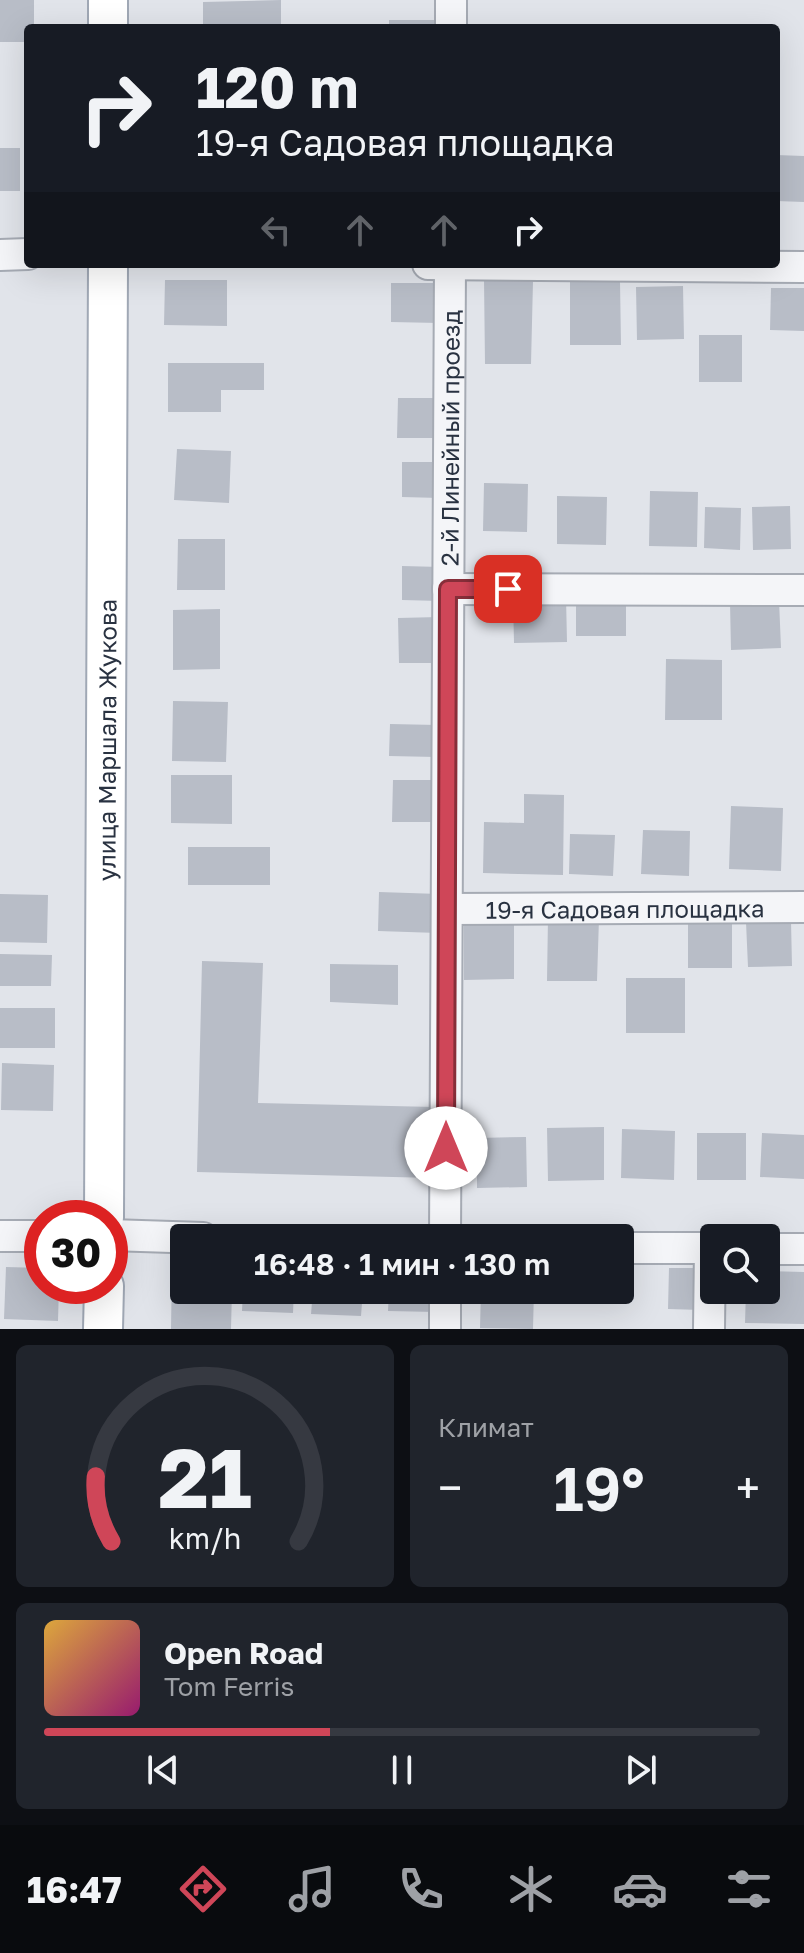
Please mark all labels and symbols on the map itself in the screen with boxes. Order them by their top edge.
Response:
street label: 2-й Линейный проезд [434,310,464,566]
pin [474,555,542,623]
street label: улица Маршала Жукова [91,599,121,881]
street label: 19-я Садовая площадка [485,893,765,923]
position arrow [404,1106,488,1190]
speed limit sign: 30 [24,1200,128,1304]

